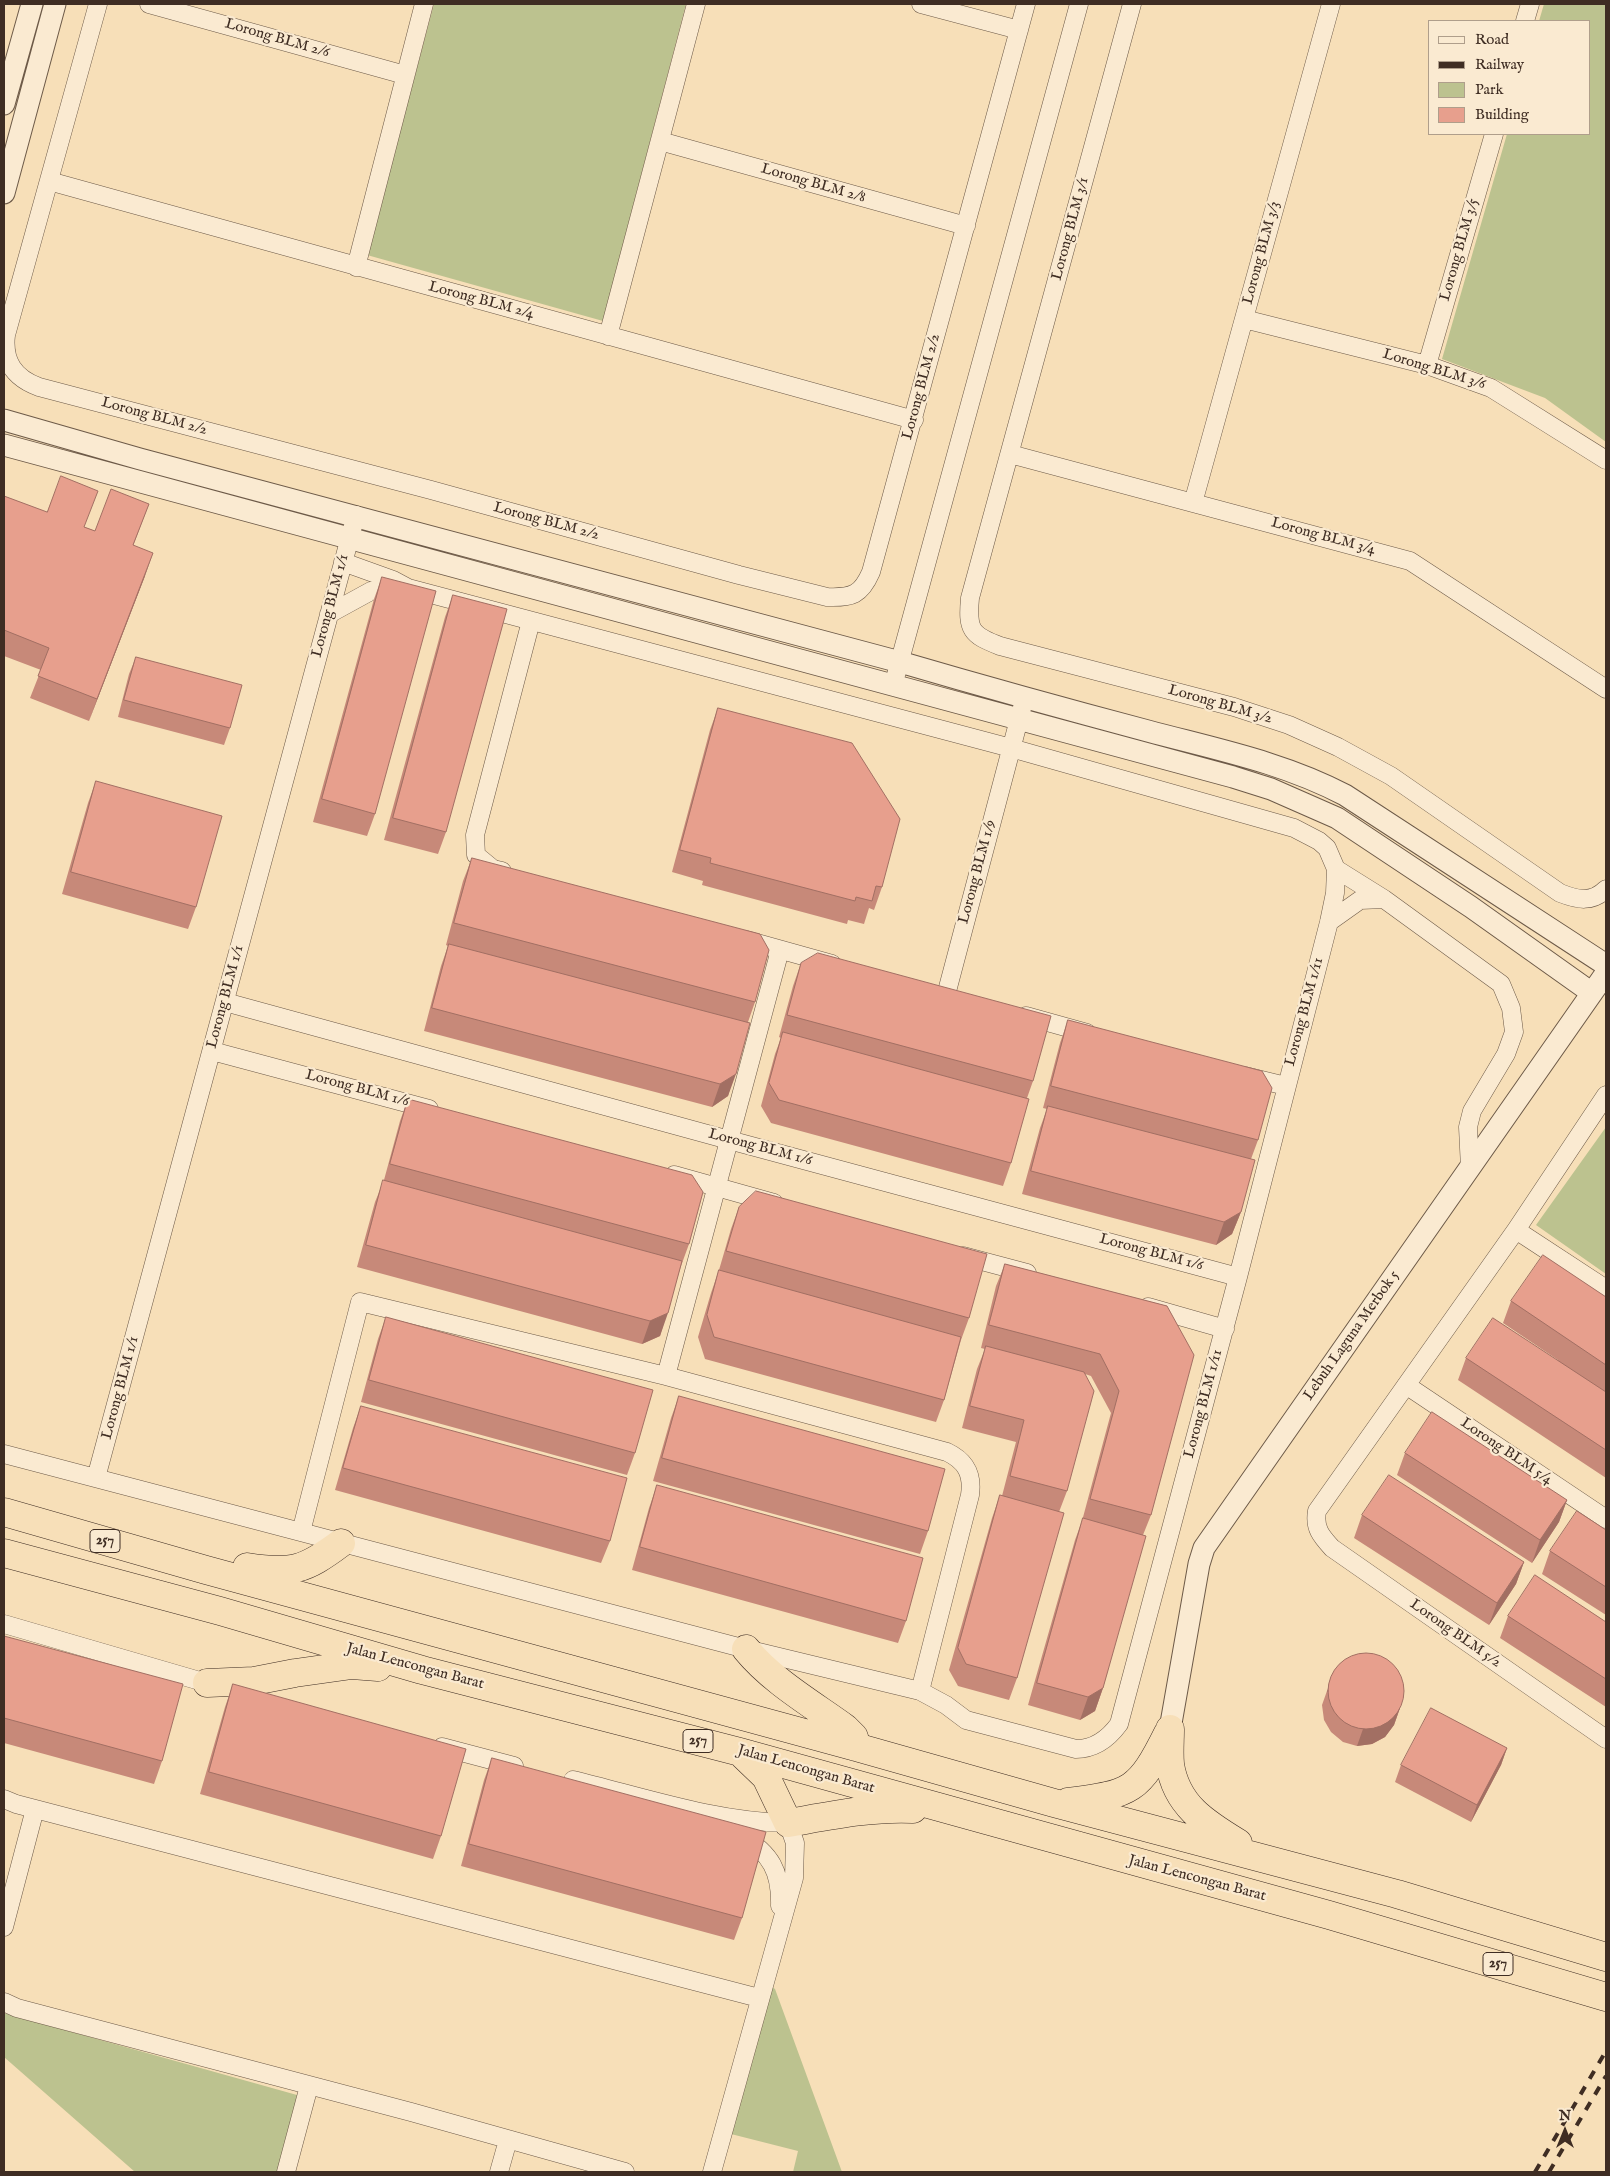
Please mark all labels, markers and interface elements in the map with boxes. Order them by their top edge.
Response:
street label: Lorong BLM 2/6 [223,15,331,63]
legend [1428,20,1590,135]
text: Road [1475,30,1509,49]
text: Railway [1475,55,1524,74]
text: Park [1475,80,1504,99]
text: Building [1475,105,1529,124]
street label: Lorong BLM 2/8 [759,160,867,208]
street label: Lorong BLM 3/1 [1049,175,1093,283]
street label: Lorong BLM 3/5 [1437,197,1483,303]
street label: Lorong BLM 3/3 [1240,199,1284,307]
street label: Lorong BLM 2/4 [426,278,536,324]
street label: Lorong BLM 2/2 [899,332,945,442]
street label: Lorong BLM 3/6 [1380,346,1488,394]
street label: Lorong BLM 2/2 [99,394,209,440]
street label: Lorong BLM 2/2 [491,499,601,545]
street label: Lorong BLM 3/4 [1269,514,1377,560]
street label: Lorong BLM 1/1 [309,552,353,660]
street label: Lorong BLM 3/2 [1166,682,1274,728]
street label: Lorong BLM 1/9 [955,818,1001,926]
street label: Lorong BLM 1/1 [204,943,248,1051]
street label: Lorong BLM 1/11 [1282,956,1328,1068]
street label: Lorong BLM 1/6 [303,1066,411,1112]
street label: Lorong BLM 1/6 [706,1125,814,1171]
street label: Lorong BLM 1/6 [1097,1230,1205,1276]
street label: Lebuh Laguna Merbok 5 [1300,1268,1404,1404]
street label: Lorong BLM 1/1 [99,1334,143,1442]
street label: Lorong BLM 1/11 [1181,1348,1227,1460]
street label: Lorong BLM 5/4 [1457,1415,1555,1489]
road number: 257 [90,1530,120,1552]
street label: Lorong BLM 5/2 [1406,1596,1504,1672]
street label: Jalan Lencongan Barat [344,1640,486,1694]
road number: 257 [683,1730,713,1752]
street label: Jalan Lencongan Barat [735,1742,877,1798]
street label: Jalan Lencongan Barat [1126,1852,1268,1906]
road number: 257 [1483,1952,1513,1976]
north arrow [1540,2106,1590,2156]
text: N [1559,2107,1571,2125]

